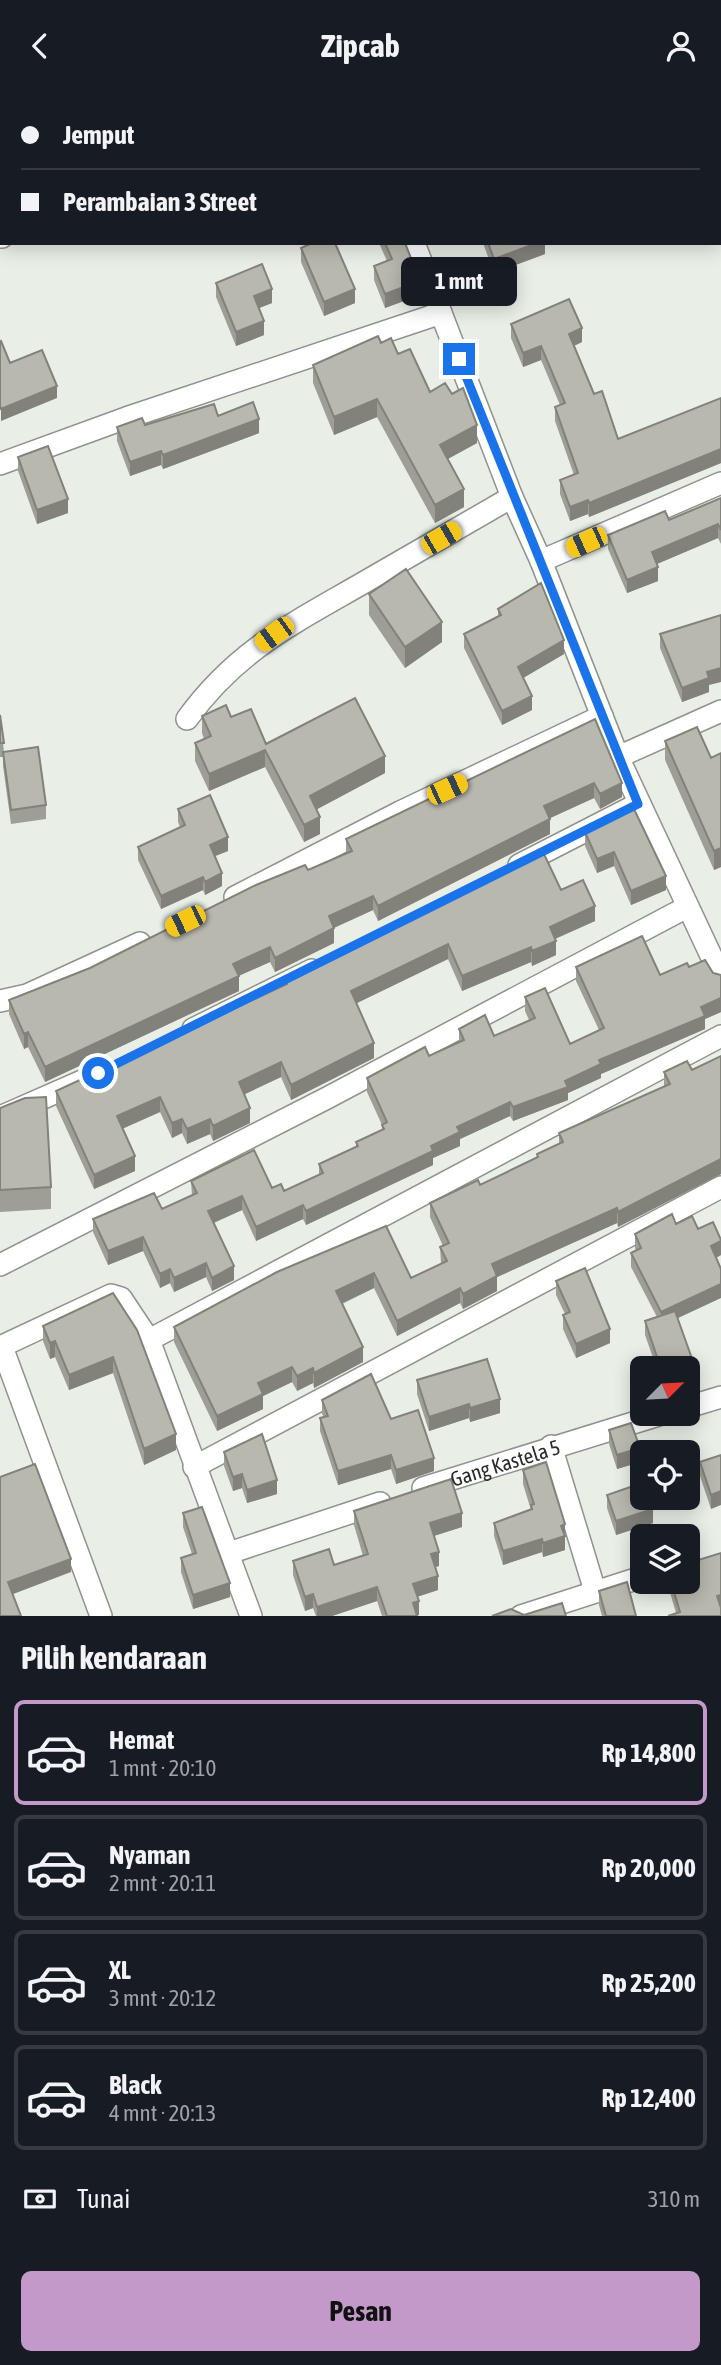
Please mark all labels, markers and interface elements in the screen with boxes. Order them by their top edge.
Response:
icon: back [21,27,59,65]
text: Zipcab [321,27,400,64]
icon: person [662,27,700,65]
text: Jemput [63,120,134,150]
text: Perambaian 3 Street [63,187,257,217]
callout: 1 mnt [401,257,517,307]
text: 1 mnt [435,268,483,294]
route end [443,343,475,375]
car [418,518,465,558]
car [563,524,610,560]
car [251,613,298,655]
car [424,771,471,807]
car [162,902,209,940]
route start [82,1057,114,1089]
north arrow [630,1356,700,1426]
map controls [630,1356,700,1594]
street label: Gang Kastela 5 [447,1434,563,1491]
button: locate [630,1440,700,1510]
button: layers [630,1524,700,1594]
text: Pilih kendaraan [21,1639,207,1676]
icon: car [25,1721,88,1784]
text: Hemat [109,1725,174,1755]
text: Rp 14,800 [601,1738,696,1768]
text: 1 mnt · 20:10 [109,1755,216,1781]
icon: car [25,1836,88,1899]
text: Nyaman [109,1840,190,1870]
text: Rp 20,000 [601,1853,696,1883]
text: 2 mnt · 20:11 [109,1870,216,1896]
icon: car [25,1951,88,2014]
text: XL [109,1955,131,1985]
text: Rp 25,200 [601,1968,696,1998]
text: 3 mnt · 20:12 [109,1985,216,2011]
icon: car [25,2066,88,2129]
text: Black [109,2070,161,2100]
text: Rp 12,400 [601,2083,696,2113]
text: 4 mnt · 20:13 [109,2100,216,2126]
icon: cash [21,2180,59,2218]
text: Tunai [77,2184,130,2214]
text: 310 m [648,2186,700,2212]
button: Pesan [21,2271,700,2351]

